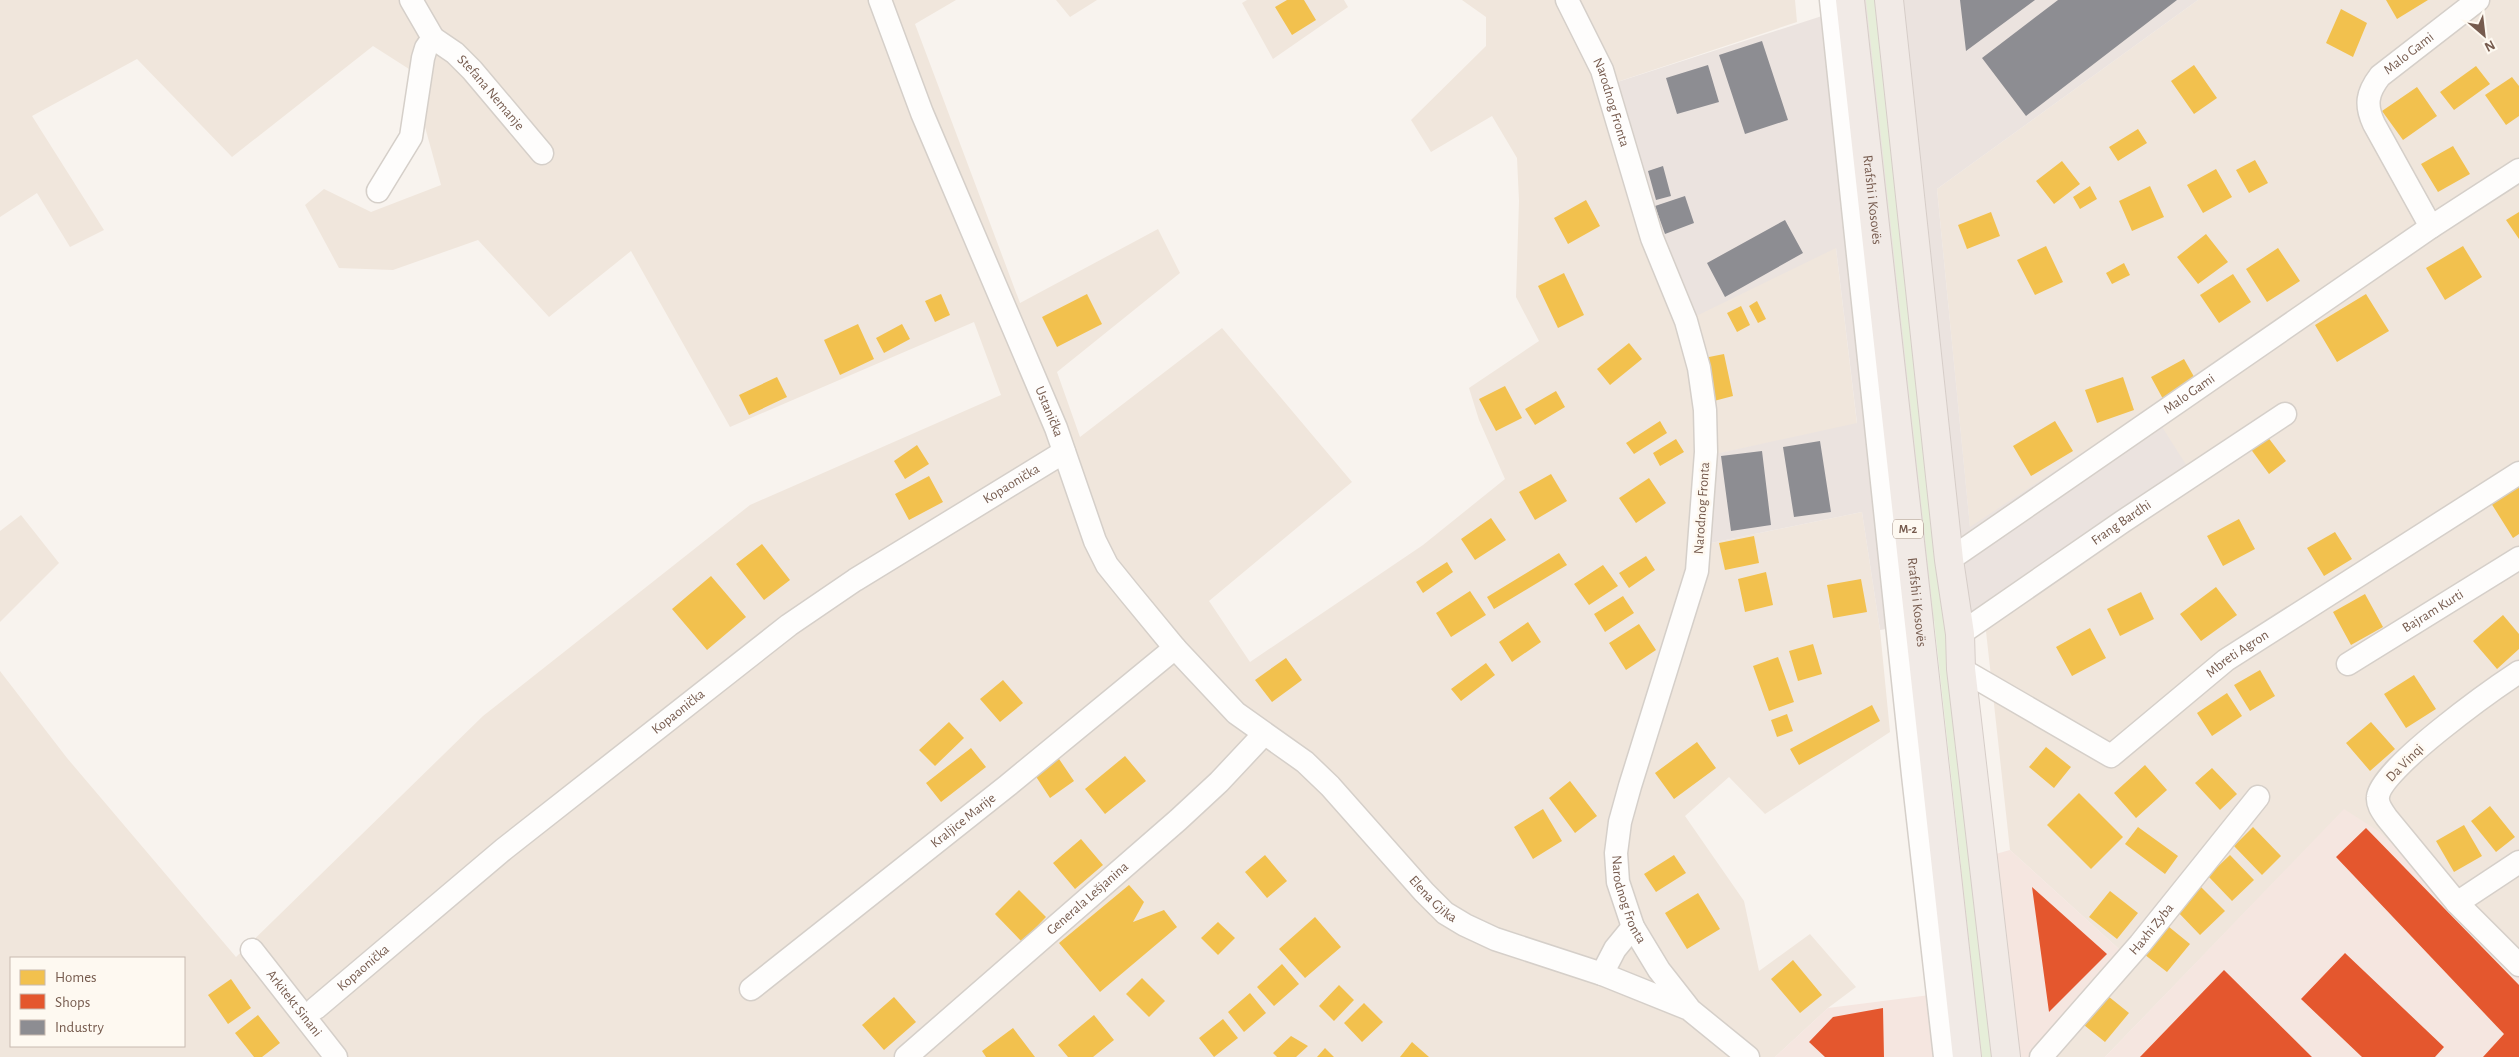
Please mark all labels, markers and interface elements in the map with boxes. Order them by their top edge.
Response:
north arrow [2459,10,2509,60]
street label: Malo Gami [2381,30,2437,77]
text: N [2482,37,2497,54]
street label: Stefana Nemanje [454,52,527,133]
street label: Narodnog Fronta [1590,56,1632,149]
street label: Rrafshi i Kosovës [1860,154,1884,245]
street label: Malo Gami [2161,371,2218,417]
street label: Ustanička [1032,384,1066,439]
street label: Kopaonička [981,461,1042,507]
street label: Narodnog Fronta [1692,461,1712,555]
street label: Frang Bardhi [2089,498,2154,548]
road number: M-2 [1893,520,1923,538]
street label: Rrafshi i Kosovës [1905,557,1929,648]
street label: Bajram Kurti [2400,587,2466,635]
street label: Mbreti Agron [2203,628,2271,680]
street label: Kopaonička [649,687,708,737]
street label: Da Vinqi [2383,741,2427,785]
street label: Kraljice Marije [928,791,998,850]
street label: Narodnog Fronta [1609,855,1649,947]
street label: Generala Lešjanina [1044,859,1132,938]
street label: Elena Gjika [1406,873,1459,925]
street label: Haxhi Zyba [2127,901,2177,958]
street label: Kopaonička [335,942,392,994]
legend [10,957,185,1047]
street label: Arkitekt Sinani [264,968,324,1039]
text: Homes [55,970,97,985]
text: Shops [55,995,90,1010]
text: Industry [55,1020,104,1035]

